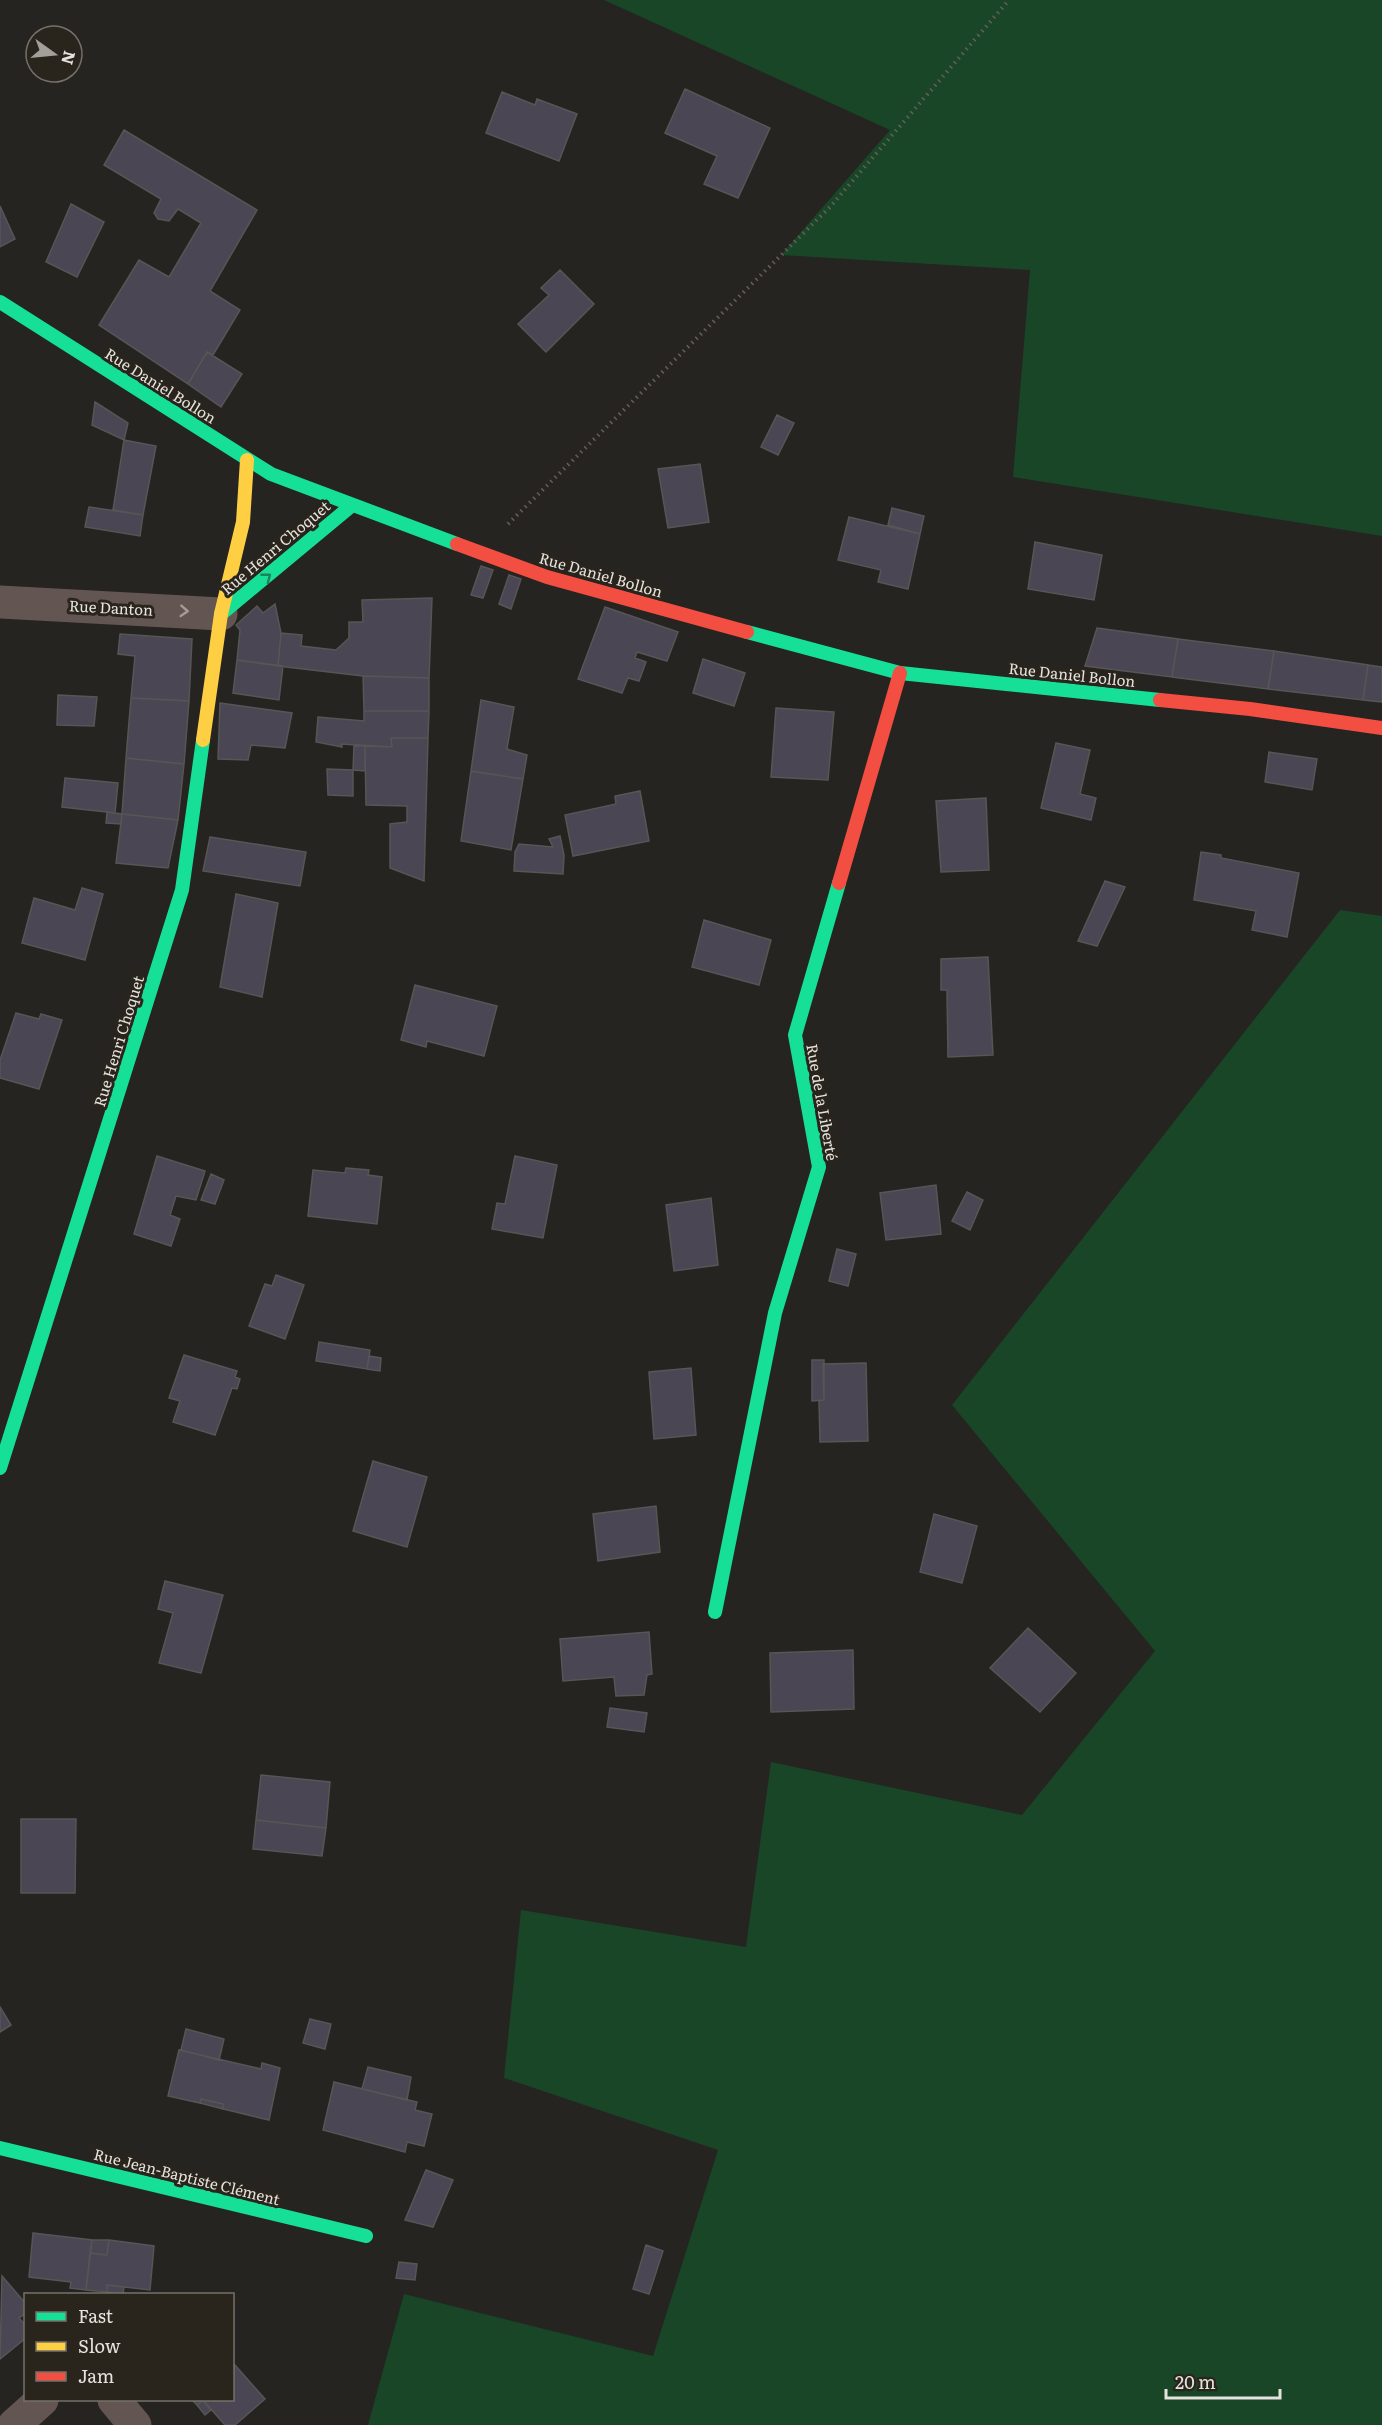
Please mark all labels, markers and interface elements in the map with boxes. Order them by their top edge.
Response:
north arrow [24,24,84,84]
text: N [56,49,83,68]
street label: Rue Daniel Bollon [101,342,221,429]
street label: Rue Henri Choquet [215,494,335,600]
street label: Rue Daniel Bollon [537,545,665,603]
one-way arrow [260,574,271,585]
street label: Rue Danton [68,593,154,621]
one-way arrow [180,605,189,618]
street label: Rue Daniel Bollon [1007,656,1137,692]
street label: Rue Henri Choquet [87,972,149,1110]
street label: Rue de la Liberté [801,1042,845,1162]
street label: Rue Jean-Baptiste Clément [92,2142,282,2210]
legend [24,2293,234,2401]
text: Fast [78,2302,114,2329]
text: Slow [78,2332,121,2359]
text: Jam [78,2362,114,2389]
scale bar [1166,2362,1280,2400]
text: 20 m [1175,2368,1216,2395]

